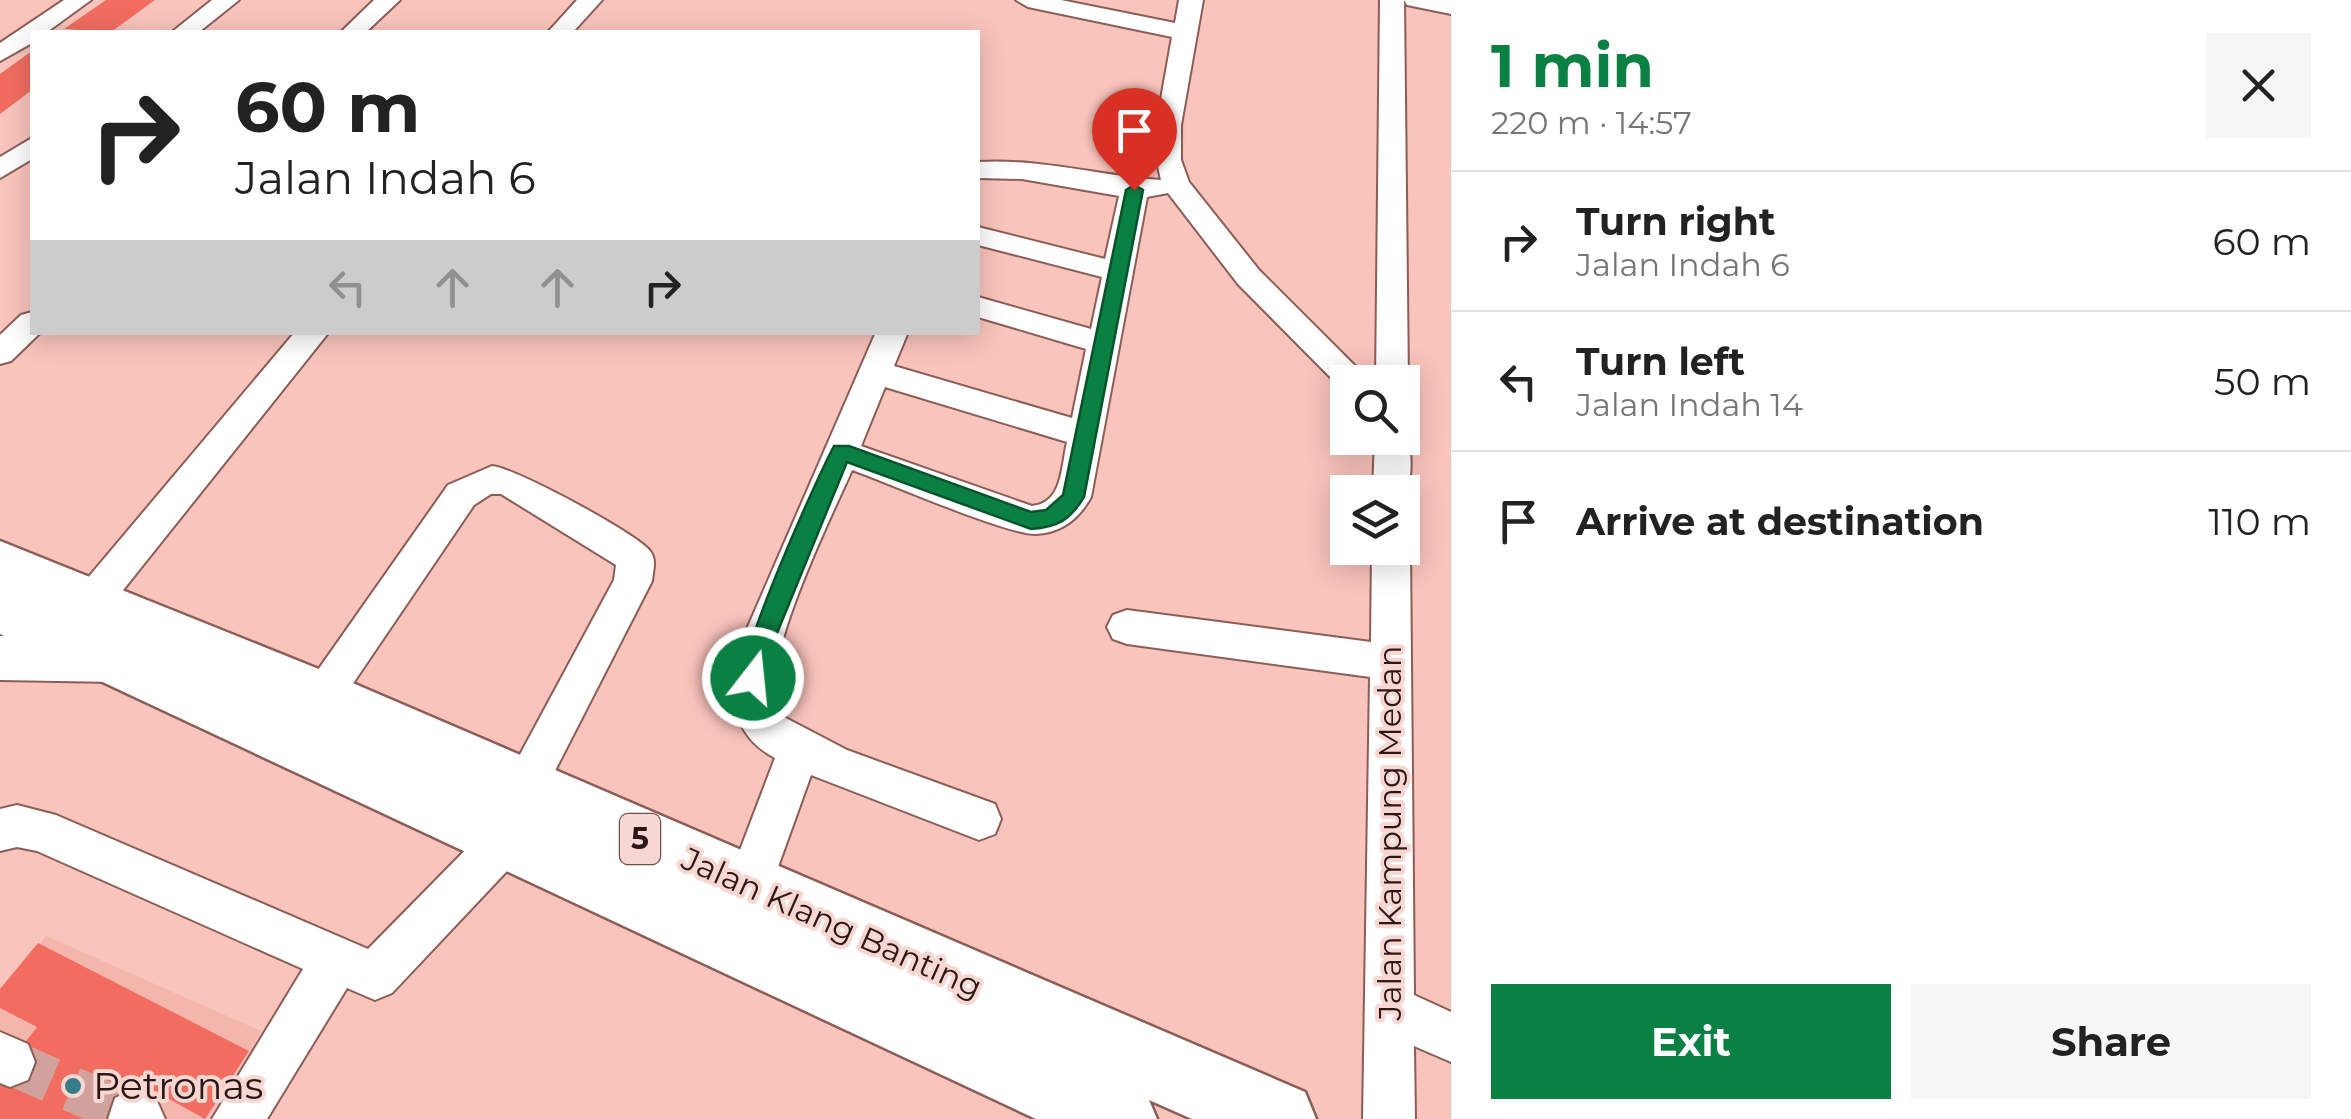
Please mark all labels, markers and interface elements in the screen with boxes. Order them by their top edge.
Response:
text: 1 min [1491,29,1654,102]
button: close [2206,33,2311,138]
text: 60 m [235,64,420,150]
icon: right [70,70,200,200]
pin [1092,88,1177,191]
icon: arrive [1107,103,1162,158]
text: 220 m · 14:57 [1491,103,1692,142]
text: Jalan Indah 6 [235,150,536,205]
text: Turn right [1576,198,1775,245]
icon: right [1491,214,1546,269]
text: 60 m [2212,218,2311,265]
text: Jalan Indah 6 [1576,245,1790,284]
icon: left [320,260,375,315]
icon: ahead [425,260,480,315]
icon: ahead [530,260,585,315]
icon: right [635,260,690,315]
text: Turn left [1576,338,1745,385]
icon: left [1491,354,1546,409]
text: 50 m [2214,358,2311,405]
map controls [1330,365,1420,565]
button: search [1330,365,1420,455]
text: Jalan Indah 14 [1576,385,1803,424]
button: layers [1330,475,1420,565]
icon: arrive [1491,494,1546,549]
text: Arrive at destination [1576,498,1984,545]
text: 110 m [2208,498,2311,545]
position arrow [701,626,805,730]
street label: Jalan Kampung Medan [1370,646,1409,1021]
road number: 5 [620,814,660,864]
street label: Jalan Klang Banting [675,838,988,1006]
button: Exit [1491,984,1891,1099]
button: Share [1911,984,2311,1099]
place label: Petronas [93,1062,263,1109]
marker: Petronas [62,1075,84,1097]

